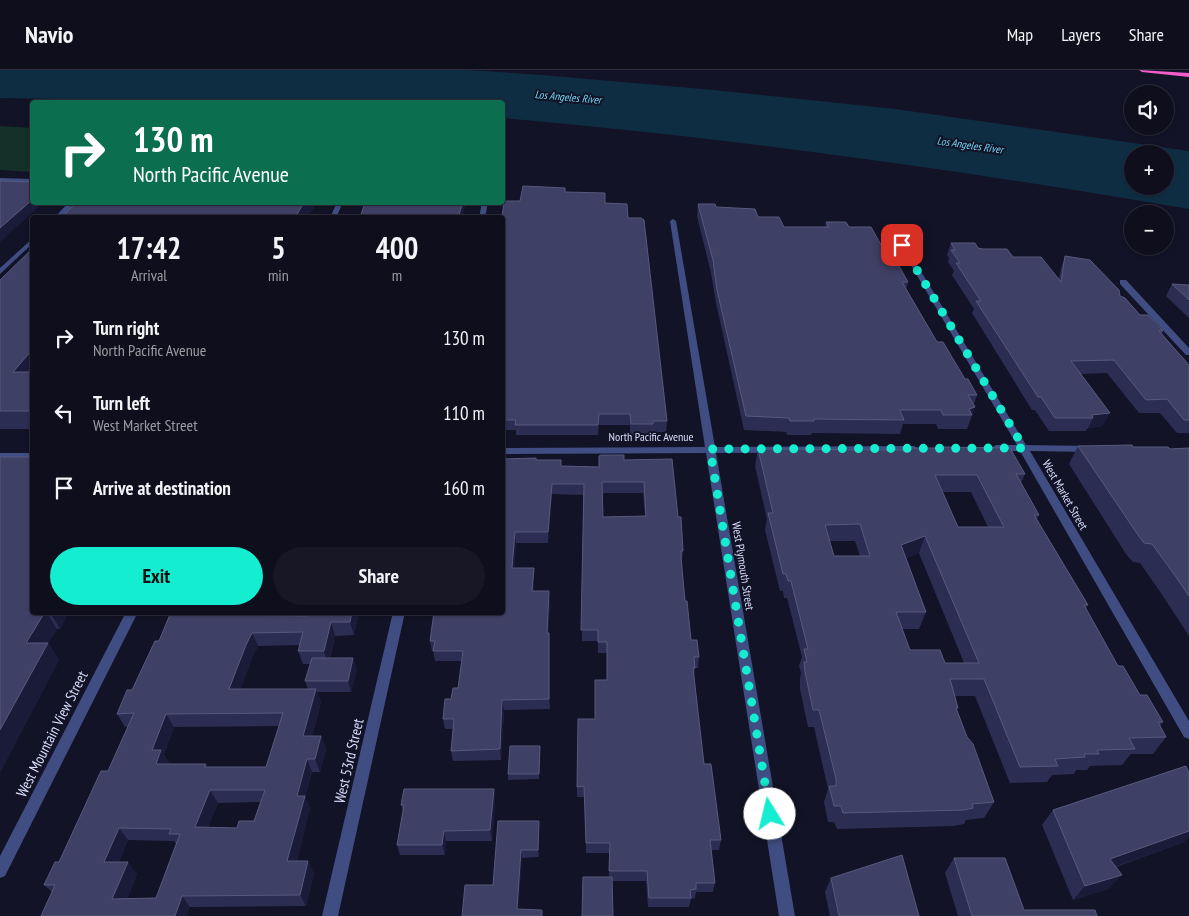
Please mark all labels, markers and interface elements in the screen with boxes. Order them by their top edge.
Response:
text: Navio [25,19,74,50]
text: Map [1007,23,1033,46]
text: Layers [1061,23,1101,46]
text: Share [1129,23,1164,46]
map controls [1124,85,1174,255]
button: sound [1124,85,1174,135]
water label: Los Angeles River [534,87,604,107]
text: 130 m [133,116,214,162]
icon: right [50,120,115,185]
water label: Los Angeles River [936,133,1006,157]
button: + [1124,145,1174,195]
text: North Pacific Avenue [133,160,289,188]
button: − [1124,205,1174,255]
pin [881,224,923,266]
text: 17:42 [117,228,181,267]
text: 5 [271,228,286,267]
text: 400 [375,228,418,267]
icon: arrive [888,231,916,259]
text: Arrival [131,265,167,285]
text: min [268,265,289,285]
text: m [392,265,402,285]
text: Turn right [93,316,159,340]
icon: right [50,324,78,352]
text: 130 m [443,326,485,350]
text: North Pacific Avenue [93,340,206,360]
text: Turn left [93,391,150,415]
icon: left [50,399,78,427]
text: 110 m [443,401,485,425]
text: West Market Street [93,415,198,435]
street label: North Pacific Avenue [609,429,694,444]
street label: West Market Street [1039,457,1092,533]
icon: arrive [50,474,78,502]
text: Arrive at destination [93,476,231,500]
text: 160 m [443,476,485,500]
street label: West Plymouth Street [729,521,758,612]
button: Exit [50,547,263,605]
button: Share [273,547,485,605]
street label: West Mountain View Street [12,667,92,800]
street label: West 53rd Street [330,717,367,805]
position arrow [743,787,795,839]

